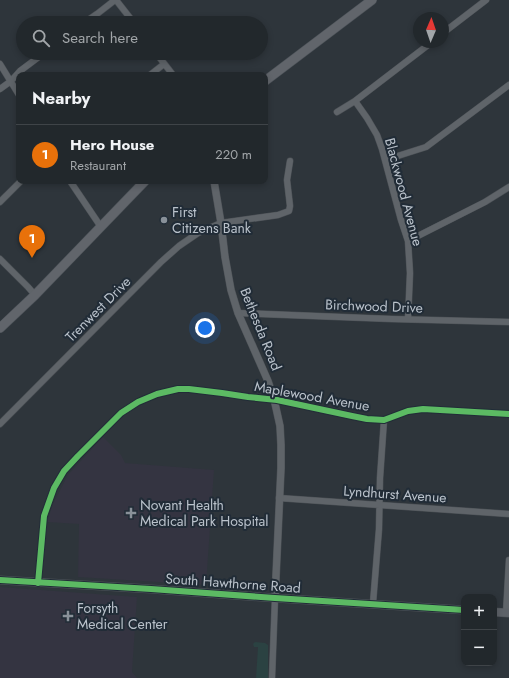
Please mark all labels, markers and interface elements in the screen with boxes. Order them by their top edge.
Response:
north arrow [413,12,449,48]
search box [16,16,268,60]
icon: search [30,27,52,49]
text: Search here [62,27,138,49]
text: Nearby [32,86,90,110]
text: Hero House [70,134,154,156]
street label: Blackwood Avenue [380,136,428,248]
text: 1 [42,145,48,164]
text: 220 m [215,145,252,164]
text: Restaurant [70,156,126,175]
place label: First Citizens Bank [172,202,252,238]
marker: First Citizens Bank [159,215,169,225]
pin: 1 [19,225,45,258]
street label: Trenwest Drive [61,272,135,346]
street label: Bethesda Road [235,285,287,373]
street label: Birchwood Drive [325,294,423,318]
your location [195,318,215,338]
street label: Maplewood Avenue [253,376,371,416]
street label: Lyndhurst Avenue [343,480,447,508]
place label: Novant Health Medical Park Hospital [140,495,268,531]
marker: Novant Health Medical Park Hospital [125,507,137,519]
street label: South Hawthorne Road [165,568,301,598]
map controls [461,594,497,666]
button: + [461,594,497,630]
place label: Forsyth Medical Center [77,598,168,634]
marker: Forsyth Medical Center [62,610,74,622]
button: − [461,630,497,666]

